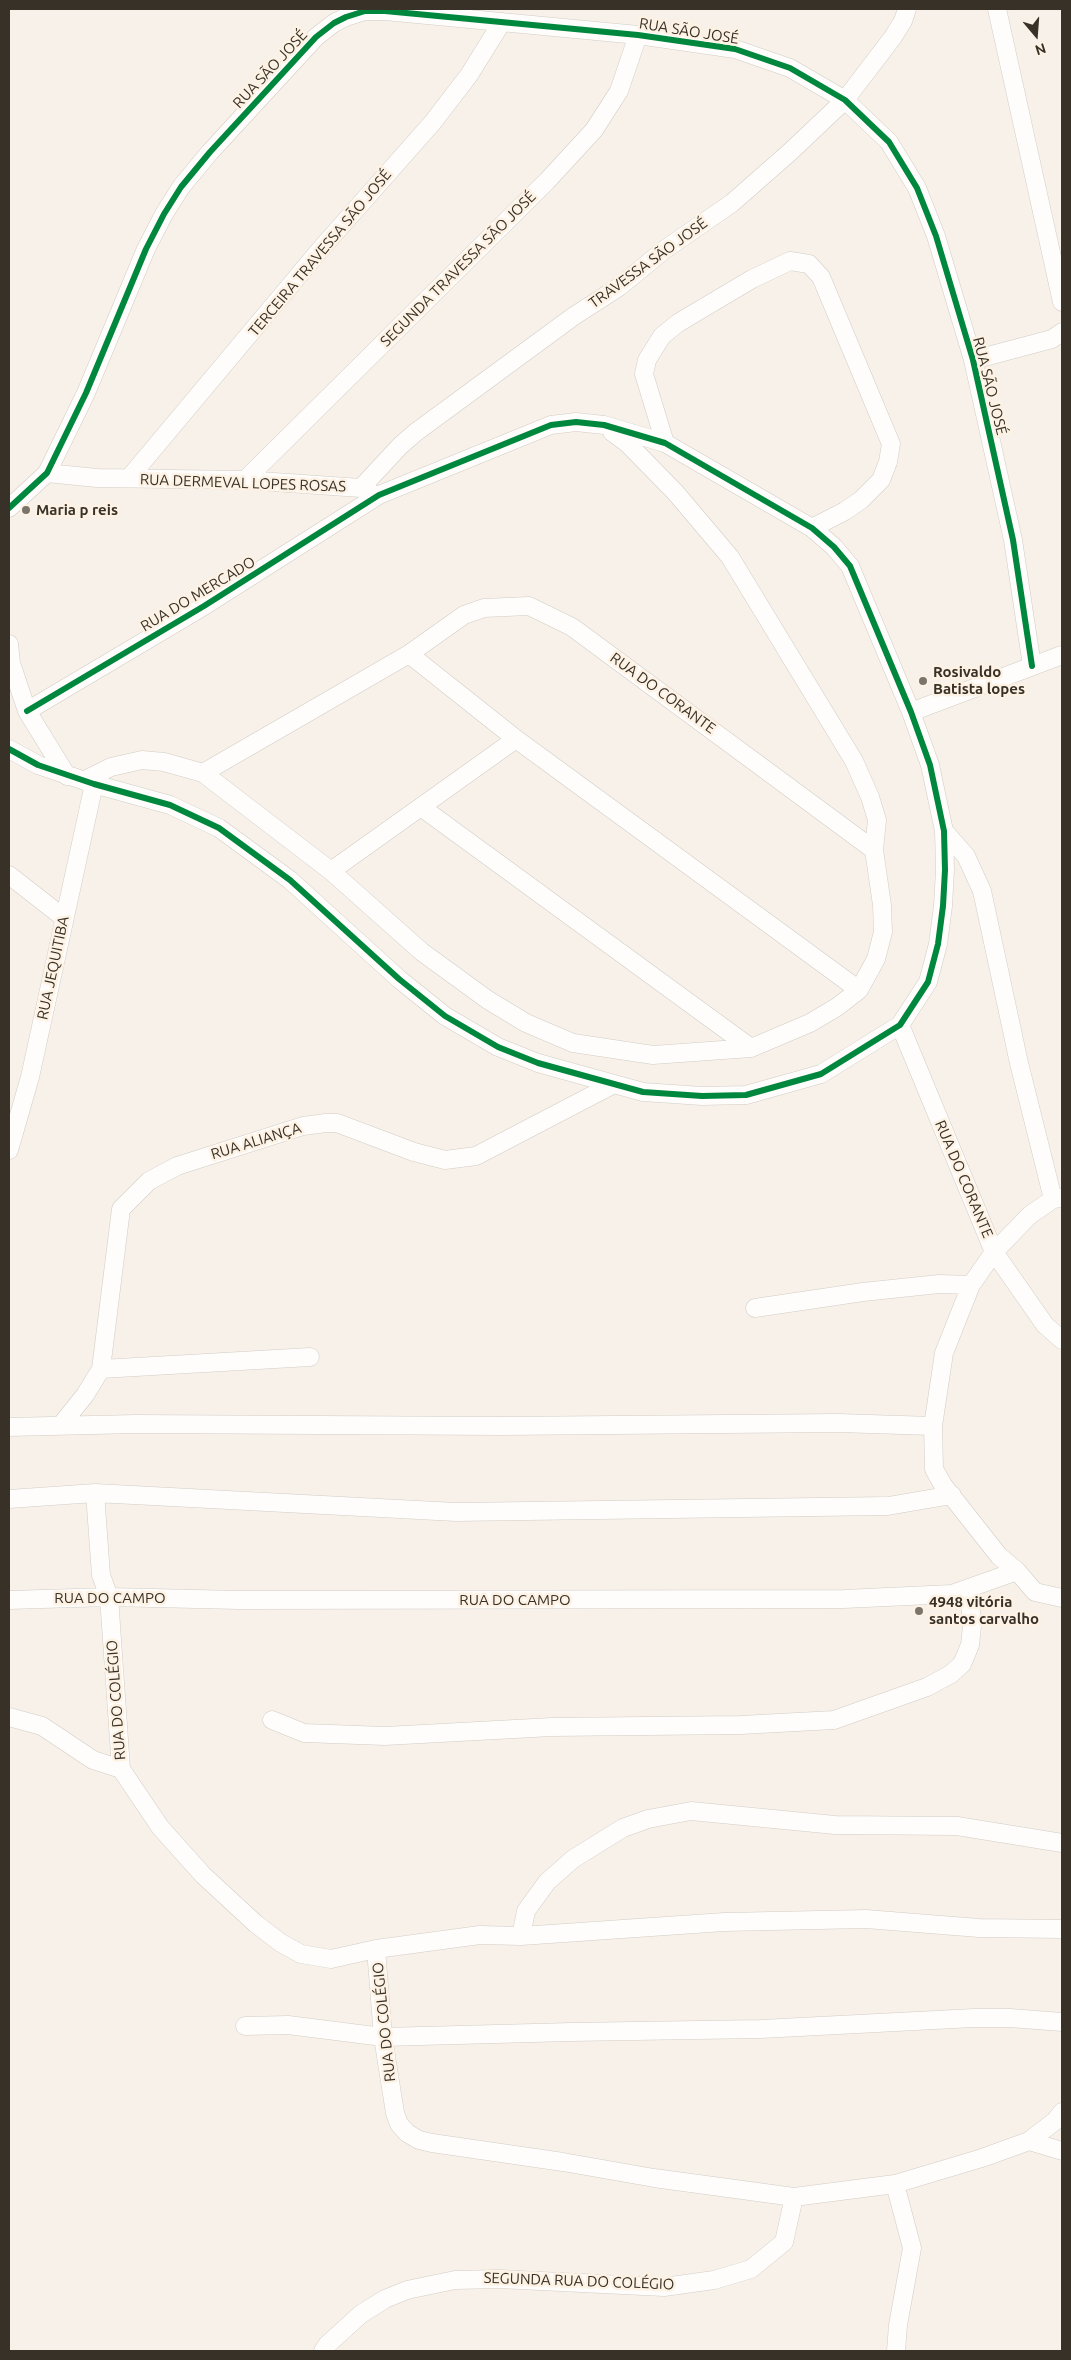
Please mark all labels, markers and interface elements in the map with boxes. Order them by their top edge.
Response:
north arrow [1011,10,1061,60]
street label: RUA SÃO JOSÉ [638,14,740,48]
street label: RUA SÃO JOSÉ [229,26,311,112]
text: N [1033,40,1048,58]
street label: TERCEIRA TRAVESSA SÃO JOSÉ [245,166,395,340]
street label: SEGUNDA TRAVESSA SÃO JOSÉ [377,188,539,350]
street label: TRAVESSA SÃO JOSÉ [585,214,711,312]
street label: RUA SÃO JOSÉ [969,335,1011,437]
street label: RUA DERMEVAL LOPES ROSAS [140,470,346,496]
place label: Maria p reis [36,501,118,519]
marker: Maria p reis [20,504,32,516]
street label: RUA DO MERCADO [137,553,259,635]
street label: RUA DO CORANTE [607,649,719,737]
place label: Rosivaldo Batista lopes [933,663,1025,698]
marker: Rosivaldo Batista lopes [917,675,929,687]
street label: RUA JEQUITIBA [33,915,73,1021]
street label: RUA DO CORANTE [931,1117,997,1241]
street label: RUA ALIANÇA [209,1119,303,1163]
street label: RUA DO CAMPO [54,1589,166,1607]
street label: RUA DO CAMPO [459,1591,571,1609]
place label: 4948 vitória santos carvalho [929,1593,1039,1628]
marker: 4948 vitória santos carvalho [913,1605,925,1617]
street label: RUA DO COLÉGIO [103,1639,129,1761]
street label: RUA DO COLÉGIO [369,1961,399,2083]
street label: SEGUNDA RUA DO COLÉGIO [483,2269,675,2293]

